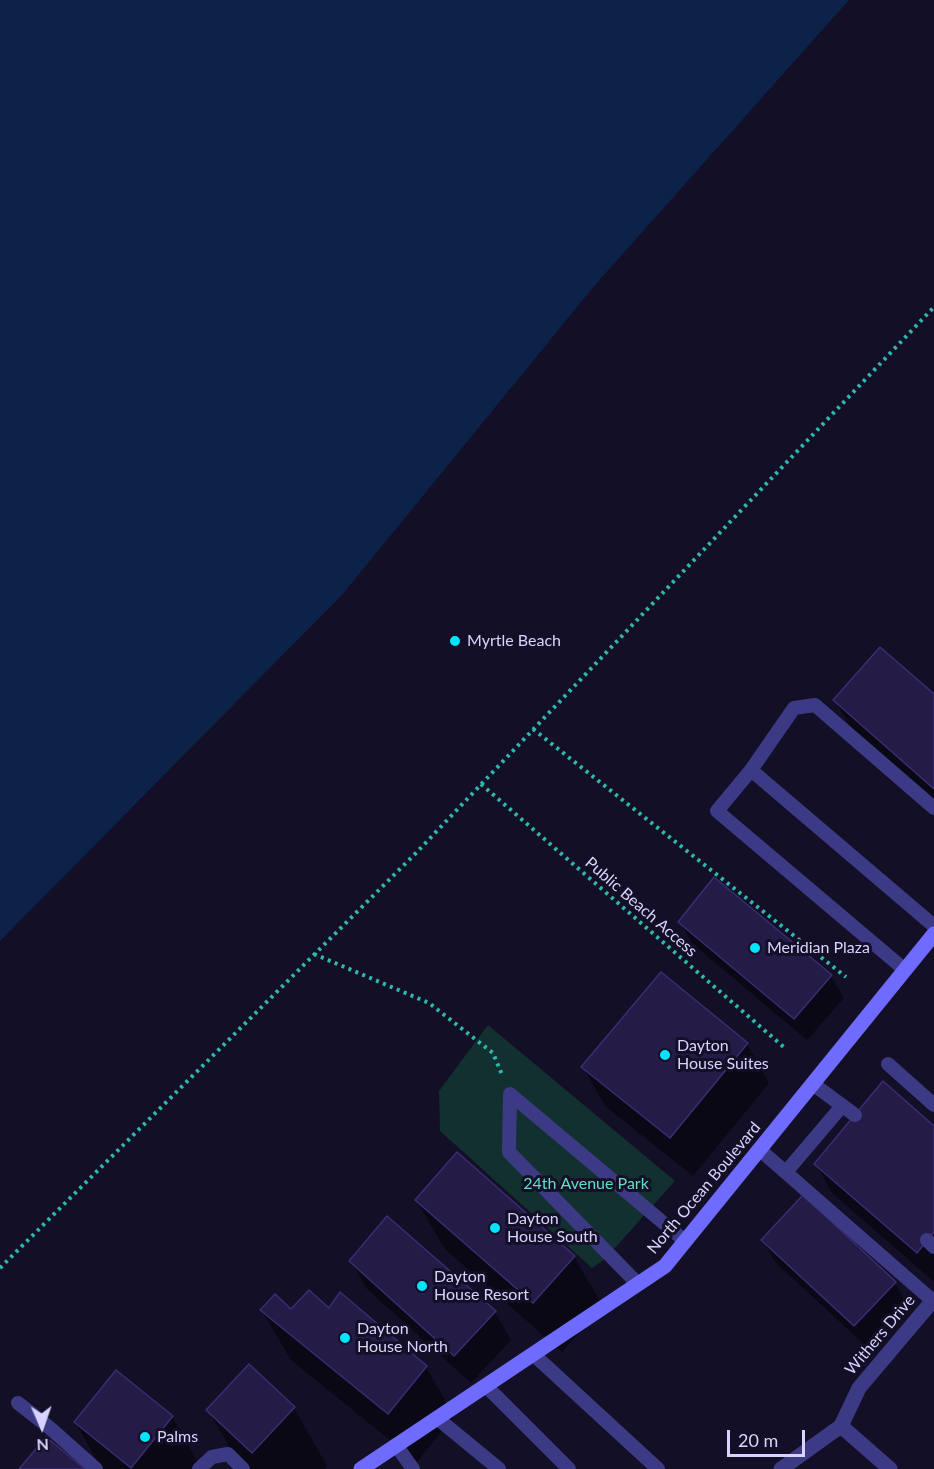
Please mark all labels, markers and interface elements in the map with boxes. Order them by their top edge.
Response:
place label: Myrtle Beach [467,631,561,651]
marker: Myrtle Beach [448,634,462,648]
street label: Public Beach Access [581,853,701,961]
place label: Meridian Plaza [767,938,870,958]
marker: Meridian Plaza [748,941,762,955]
place label: Dayton House Suites [677,1036,769,1074]
marker: Dayton House Suites [658,1048,672,1062]
street label: North Ocean Boulevard [643,1118,765,1258]
park label: 24th Avenue Park [523,1174,649,1194]
place label: Dayton House South [507,1209,598,1247]
marker: Dayton House South [488,1221,502,1235]
place label: Dayton House Resort [434,1267,529,1305]
marker: Dayton House Resort [415,1279,429,1293]
street label: Withers Drive [841,1291,919,1379]
place label: Dayton House North [357,1319,448,1357]
marker: Dayton House North [338,1331,352,1345]
north arrow [12,1397,72,1457]
scale bar [730,1418,808,1456]
place label: Palms [157,1427,198,1447]
text: 20 m [738,1429,778,1451]
marker: Palms [138,1430,152,1444]
text: N [36,1436,49,1455]

